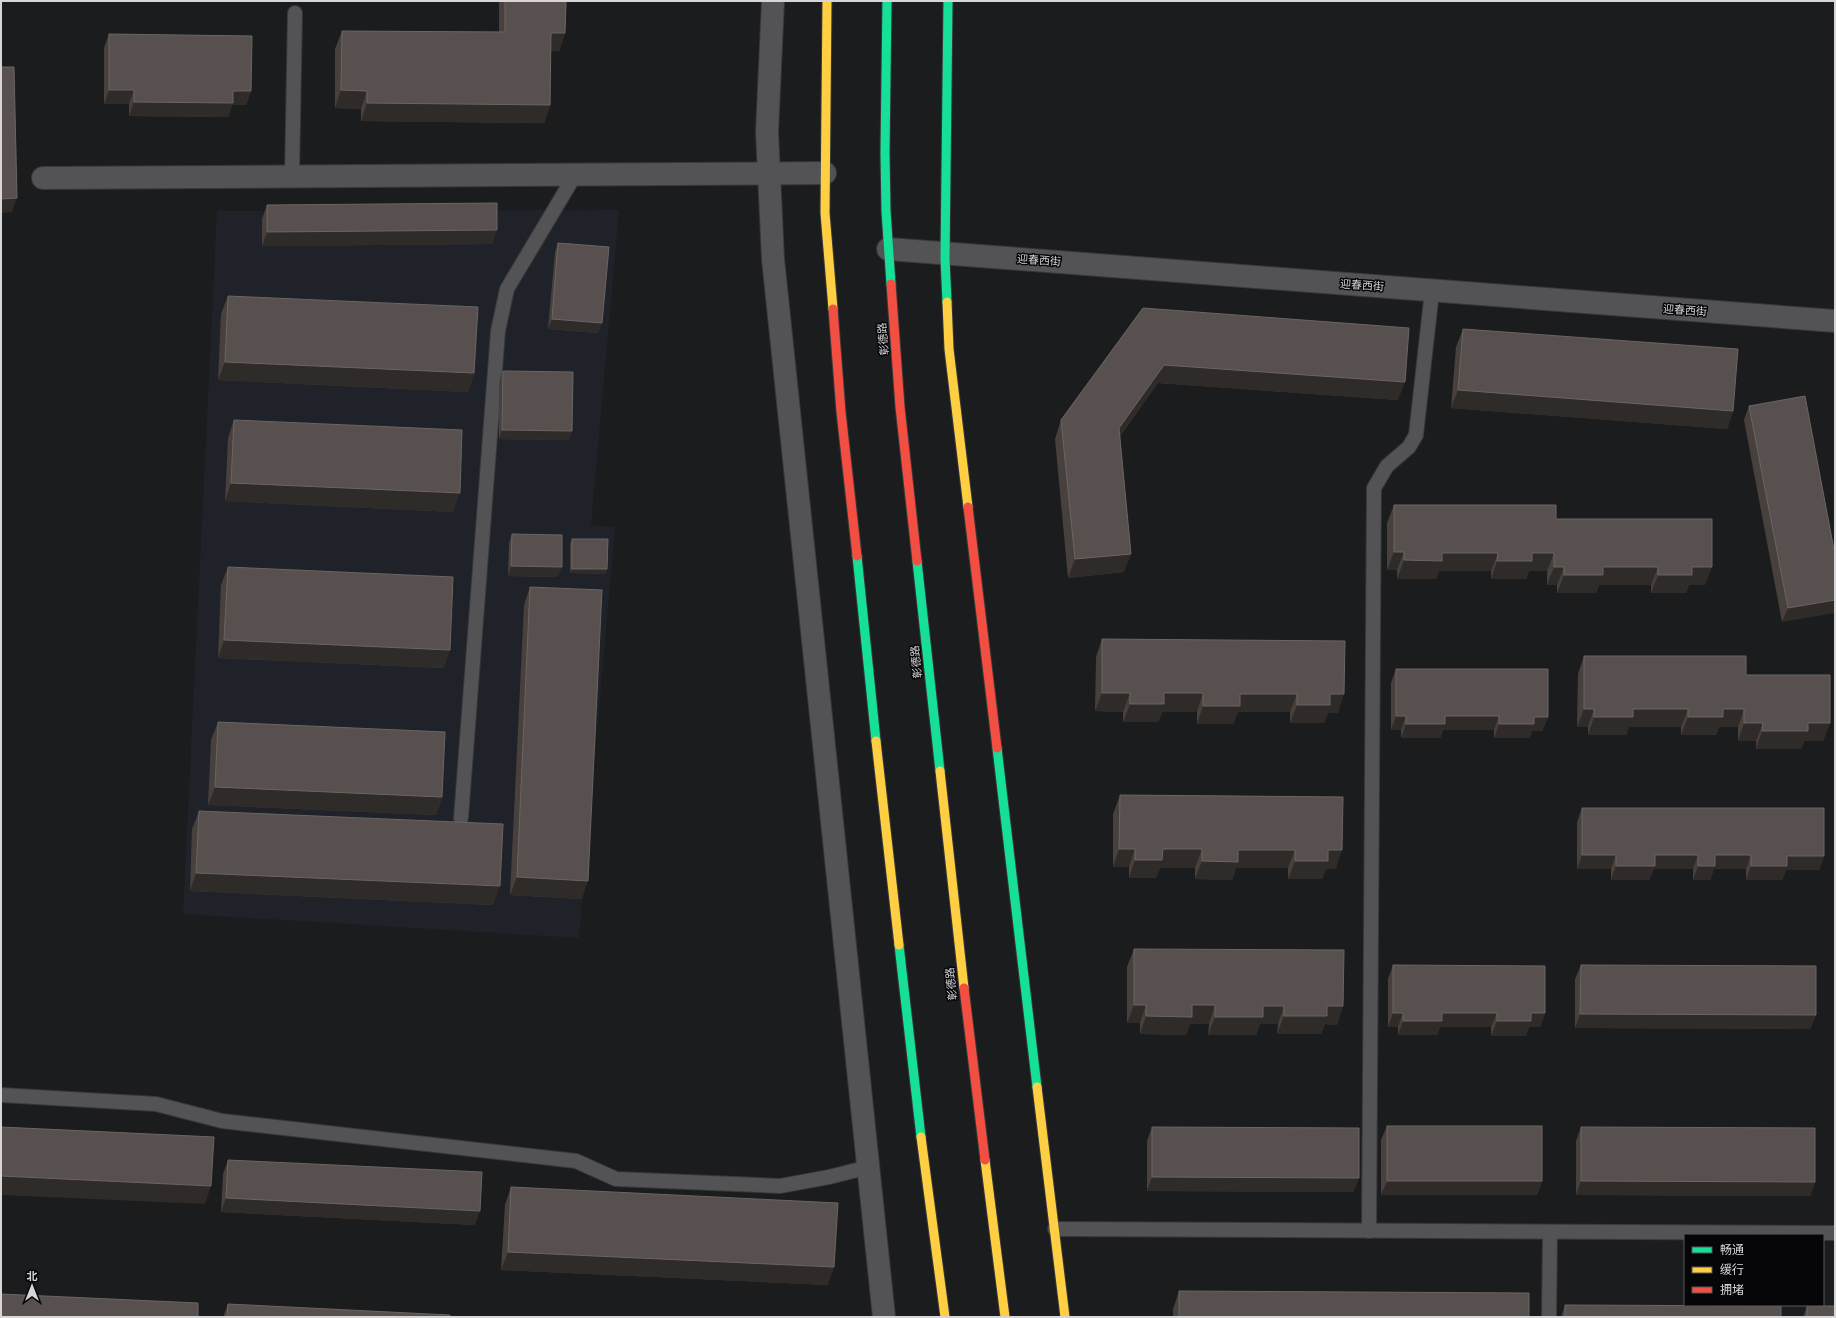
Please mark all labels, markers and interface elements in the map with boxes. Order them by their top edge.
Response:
street label: 迎春西街 [1017,251,1061,269]
street label: 迎春西街 [1340,276,1384,294]
street label: 迎春西街 [1663,301,1707,319]
street label: 彰德路 [875,322,891,356]
street label: 彰德路 [907,645,925,679]
street label: 彰德路 [942,967,960,1001]
legend [1684,1234,1824,1306]
text: 畅通 [1720,1242,1744,1257]
text: 缓行 [1720,1262,1744,1277]
north arrow [12,1266,52,1306]
text: 北 [27,1269,38,1283]
text: 拥堵 [1720,1282,1744,1297]

